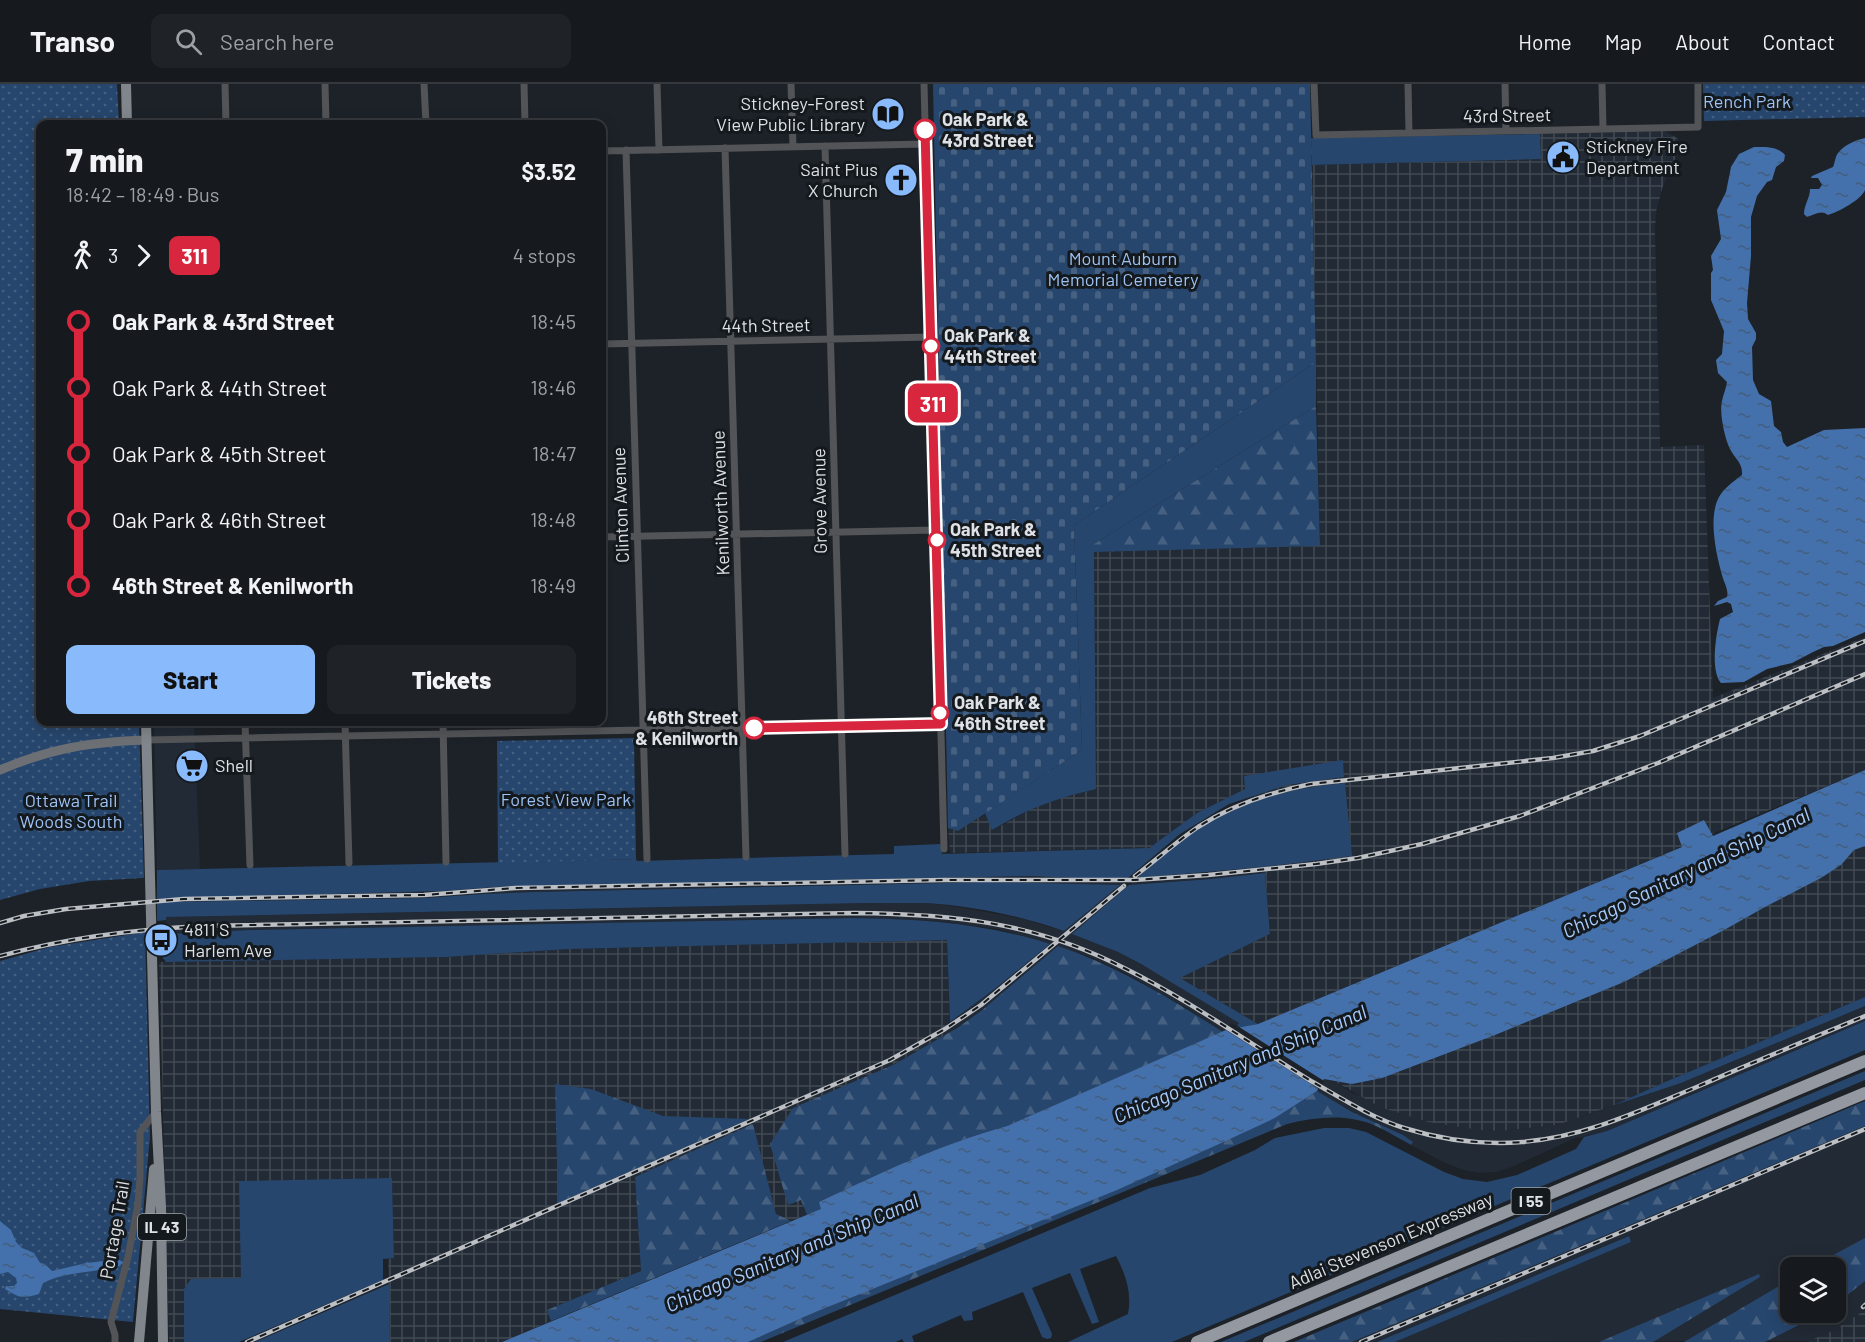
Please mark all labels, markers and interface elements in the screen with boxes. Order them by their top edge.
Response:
search box [151,14,571,68]
text: Transo [30,24,115,58]
icon: search [172,25,205,58]
text: Search here [220,28,334,54]
text: Home [1518,29,1572,54]
text: Map [1605,29,1642,54]
text: About [1675,29,1730,54]
text: Contact [1763,29,1835,54]
park label: Rench Park [1703,90,1791,112]
place label: Stickney-Forest View Public Library [716,92,865,135]
library icon: Stickney-Forest View Public Library [870,96,906,132]
street label: 43rd Street [1463,103,1551,127]
place label: Oak Park & 43rd Street [942,108,1034,151]
marker: Oak Park & 43rd Street [914,119,936,141]
place label: Stickney Fire Department [1586,135,1688,178]
text: 7 min [66,139,143,179]
public building icon: Stickney Fire Department [1545,139,1581,175]
text: $3.52 [521,158,576,184]
place label: Saint Pius X Church [800,158,878,201]
church icon: Saint Pius X Church [883,162,919,198]
text: 18:42 – 18:49 · Bus [66,182,219,206]
icon: walk [66,239,99,272]
icon: forward [127,239,160,272]
text: 3 [108,243,118,267]
text: 311 [181,243,208,268]
text: 4 stops [513,243,576,267]
park label: Mount Auburn Memorial Cemetery [1047,247,1199,290]
text: Oak Park & 43rd Street [112,308,334,334]
text: 18:45 [531,309,576,333]
street label: 44th Street [721,313,811,337]
place label: Oak Park & 44th Street [944,324,1037,367]
marker: Oak Park & 44th Street [922,337,940,355]
text: Oak Park & 44th Street [112,374,327,400]
text: 18:46 [530,375,576,399]
line badge: 311 [898,384,968,422]
text: 311 [920,391,946,416]
street label: Kenilworth Avenue [706,430,734,576]
text: Oak Park & 45th Street [112,440,326,466]
text: 18:47 [532,441,576,465]
street label: Clinton Avenue [607,447,633,563]
street label: Grove Avenue [807,448,831,554]
text: Oak Park & 46th Street [112,506,326,532]
text: 18:48 [530,507,576,531]
place label: Oak Park & 45th Street [950,518,1042,561]
marker: Oak Park & 45th Street [928,531,946,549]
text: 46th Street & Kenilworth [112,572,354,598]
text: 18:49 [530,573,576,597]
button: Start [66,645,315,714]
button: Tickets [327,645,576,714]
place label: Oak Park & 46th Street [954,691,1045,734]
marker: Oak Park & 46th Street [931,704,949,722]
place label: 46th Street & Kenilworth [635,706,738,749]
marker: 46th Street & Kenilworth [743,717,765,739]
supermarket icon: Shell [174,748,210,784]
place label: Shell [215,754,253,776]
park label: Forest View Park [501,788,631,810]
park label: Ottawa Trail Woods South [20,789,122,832]
water label: Chicago Sanitary and Ship Canal [1558,801,1814,943]
place label: 4811 S Harlem Ave [184,918,272,961]
bus stop icon: 4811 S Harlem Ave [143,922,179,958]
water label: Chicago Sanitary and Ship Canal [1110,999,1370,1127]
street label: Portage Trail [95,1179,133,1281]
street label: Adlai Stevenson Expressway [1285,1187,1496,1293]
water label: Chicago Sanitary and Ship Canal [662,1188,922,1316]
road number: I 55 [1512,1188,1550,1214]
road number: IL 43 [138,1214,186,1240]
map controls [1780,1257,1846,1323]
button: layers [1780,1257,1846,1323]

